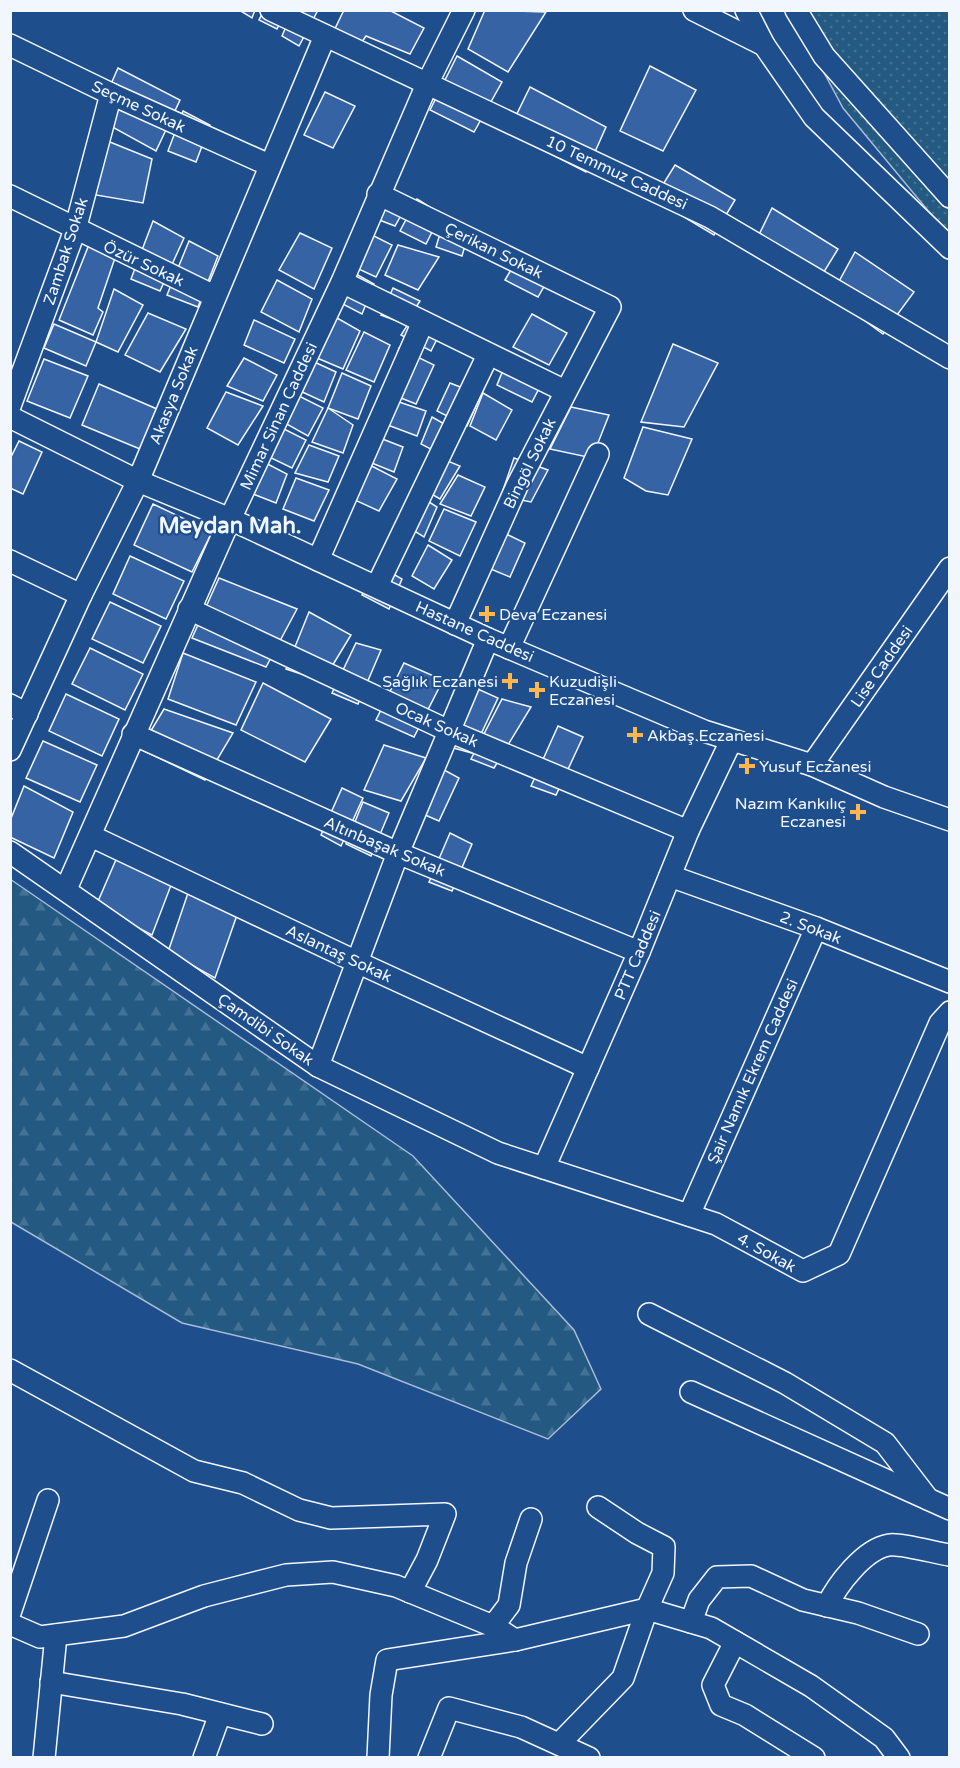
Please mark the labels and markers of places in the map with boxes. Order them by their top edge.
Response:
place label: Deva Eczanesi [499,605,607,625]
marker: Deva Eczanesi [480,607,494,621]
place label: Sağlık Eczanesi [382,672,498,692]
place label: Kuzudişli Eczanesi [549,672,617,710]
marker: Sağlık Eczanesi [503,674,517,688]
marker: Kuzudişli Eczanesi [530,683,544,697]
place label: Akbaş Eczanesi [647,726,764,746]
marker: Akbaş Eczanesi [628,728,642,742]
place label: Yusuf Eczanesi [759,757,872,777]
marker: Yusuf Eczanesi [740,759,754,773]
place label: Nazım Kankılıç Eczanesi [735,794,846,832]
marker: Nazım Kankılıç Eczanesi [851,805,865,819]

